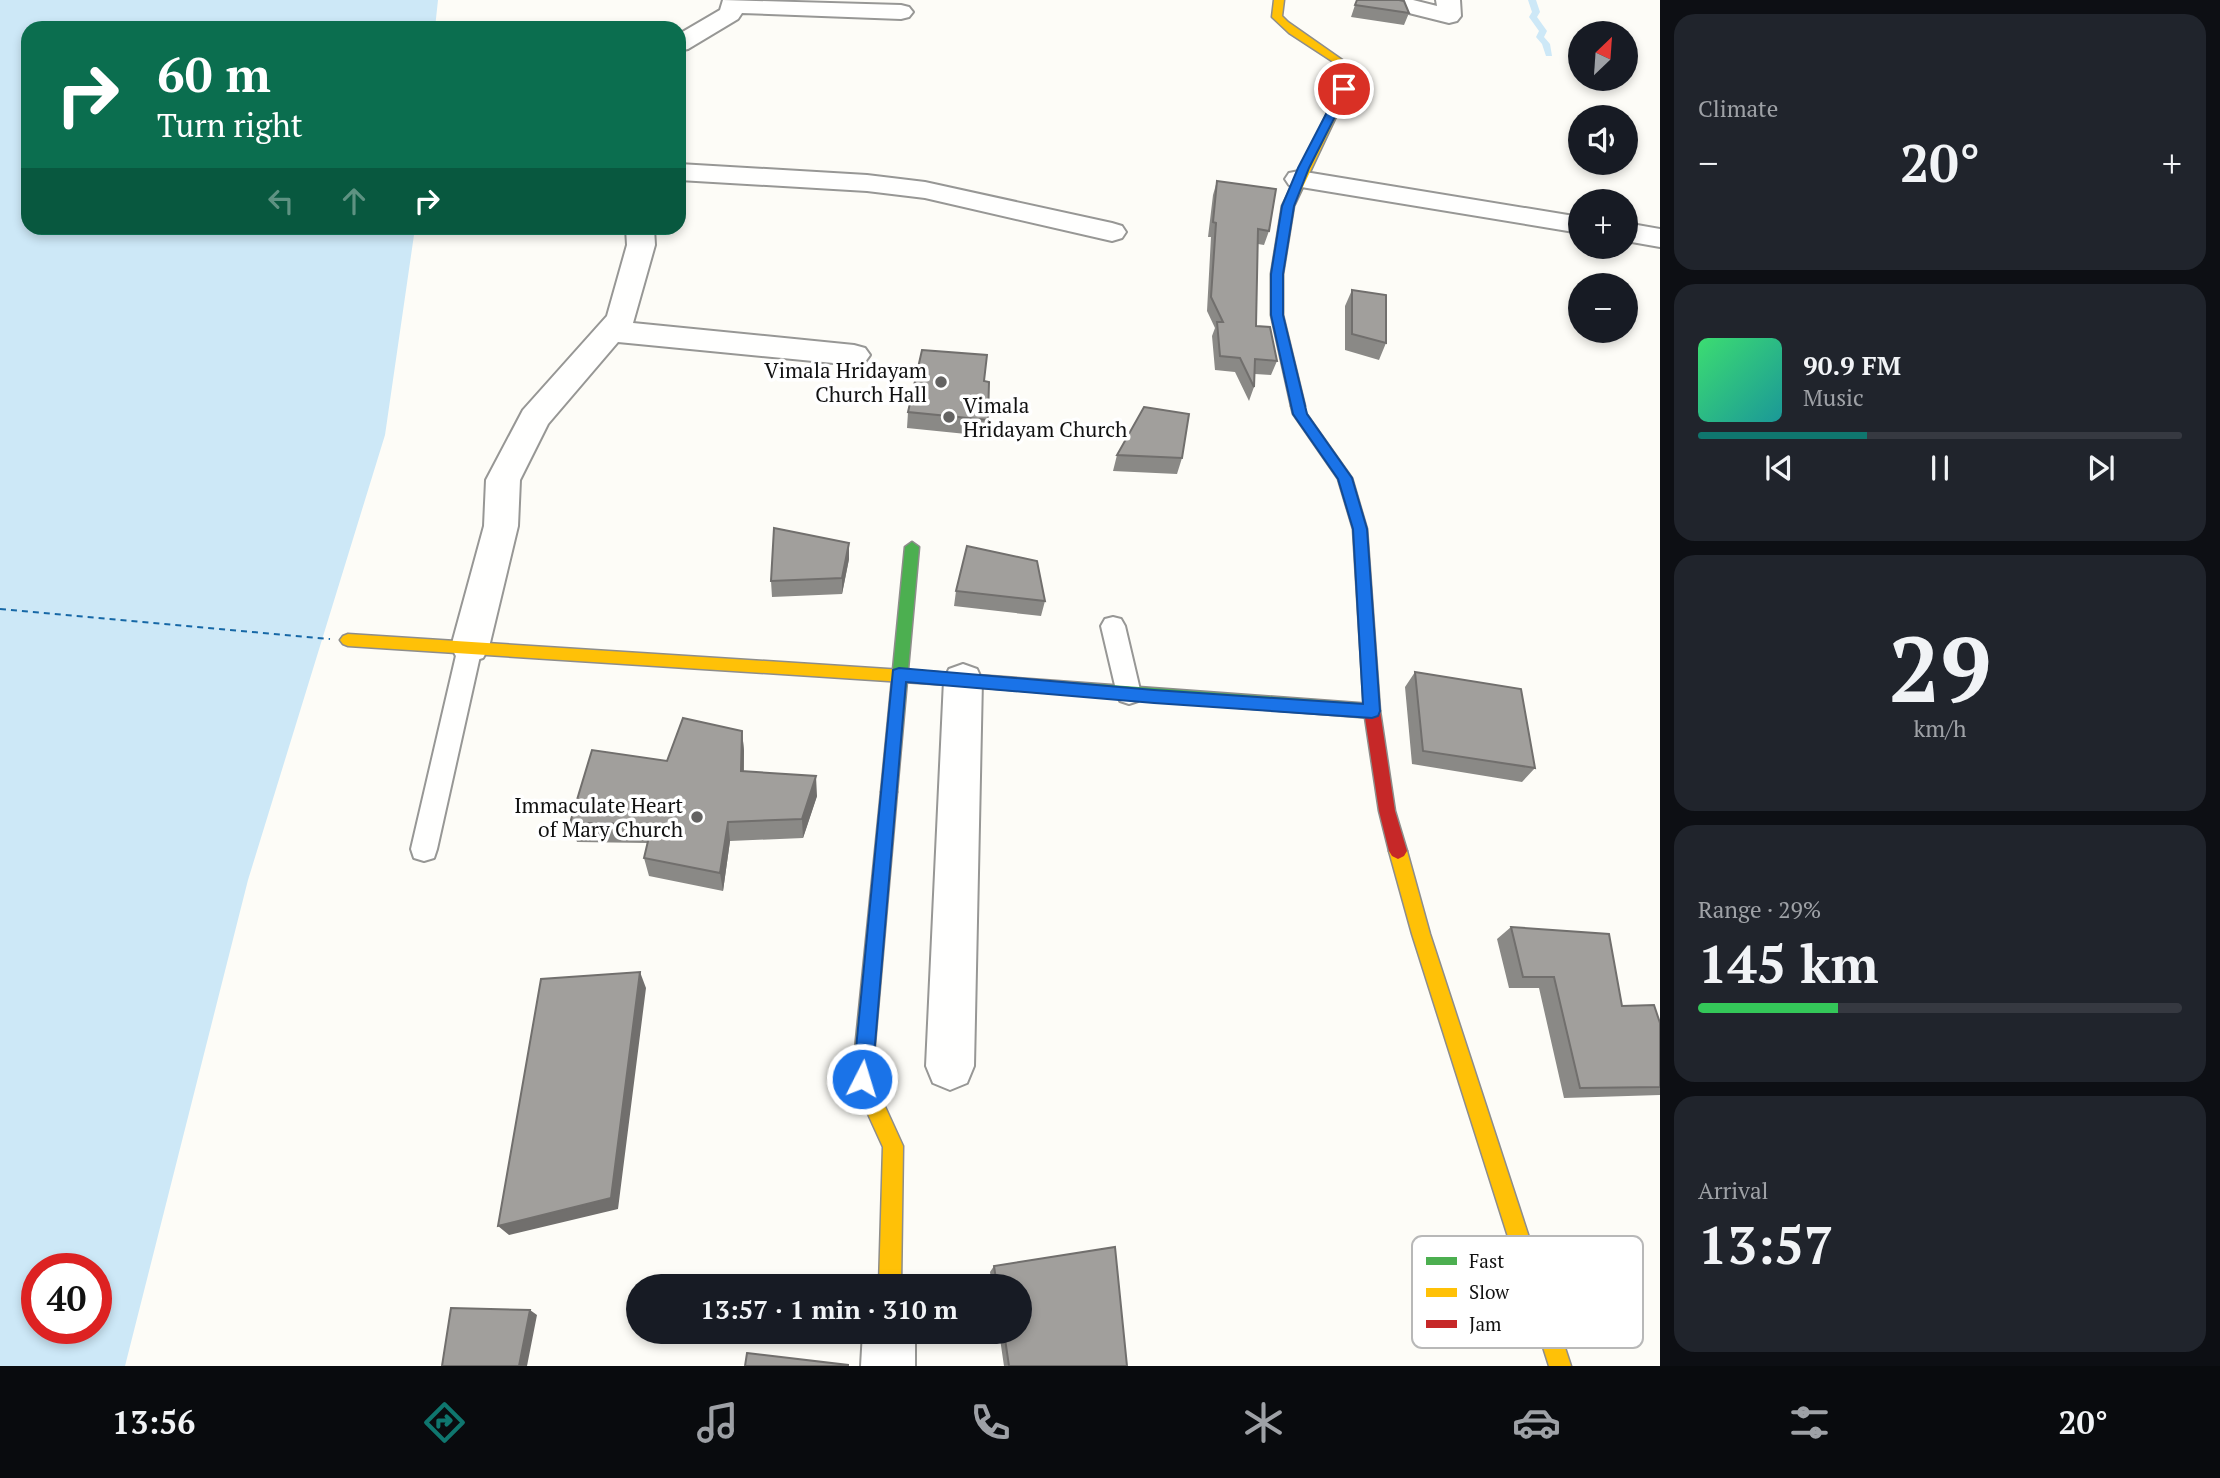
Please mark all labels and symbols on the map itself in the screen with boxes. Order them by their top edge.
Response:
north arrow [1568,21,1638,91]
pin [1314,59,1374,119]
place label: Vimala Hridayam Church Hall [764,356,927,408]
marker: Vimala Hridayam Church Hall [933,374,949,390]
place label: Vimala Hridayam Church [963,391,1127,443]
marker: Vimala Hridayam Church [941,409,957,425]
place label: Immaculate Heart of Mary Church [514,791,683,843]
marker: Immaculate Heart of Mary Church [689,809,705,825]
position arrow [825,1042,899,1116]
legend [1412,1236,1643,1348]
text: Fast [1469,1248,1504,1273]
speed limit sign: 40 [21,1253,112,1344]
text: Slow [1469,1279,1510,1304]
text: Jam [1469,1311,1502,1336]

